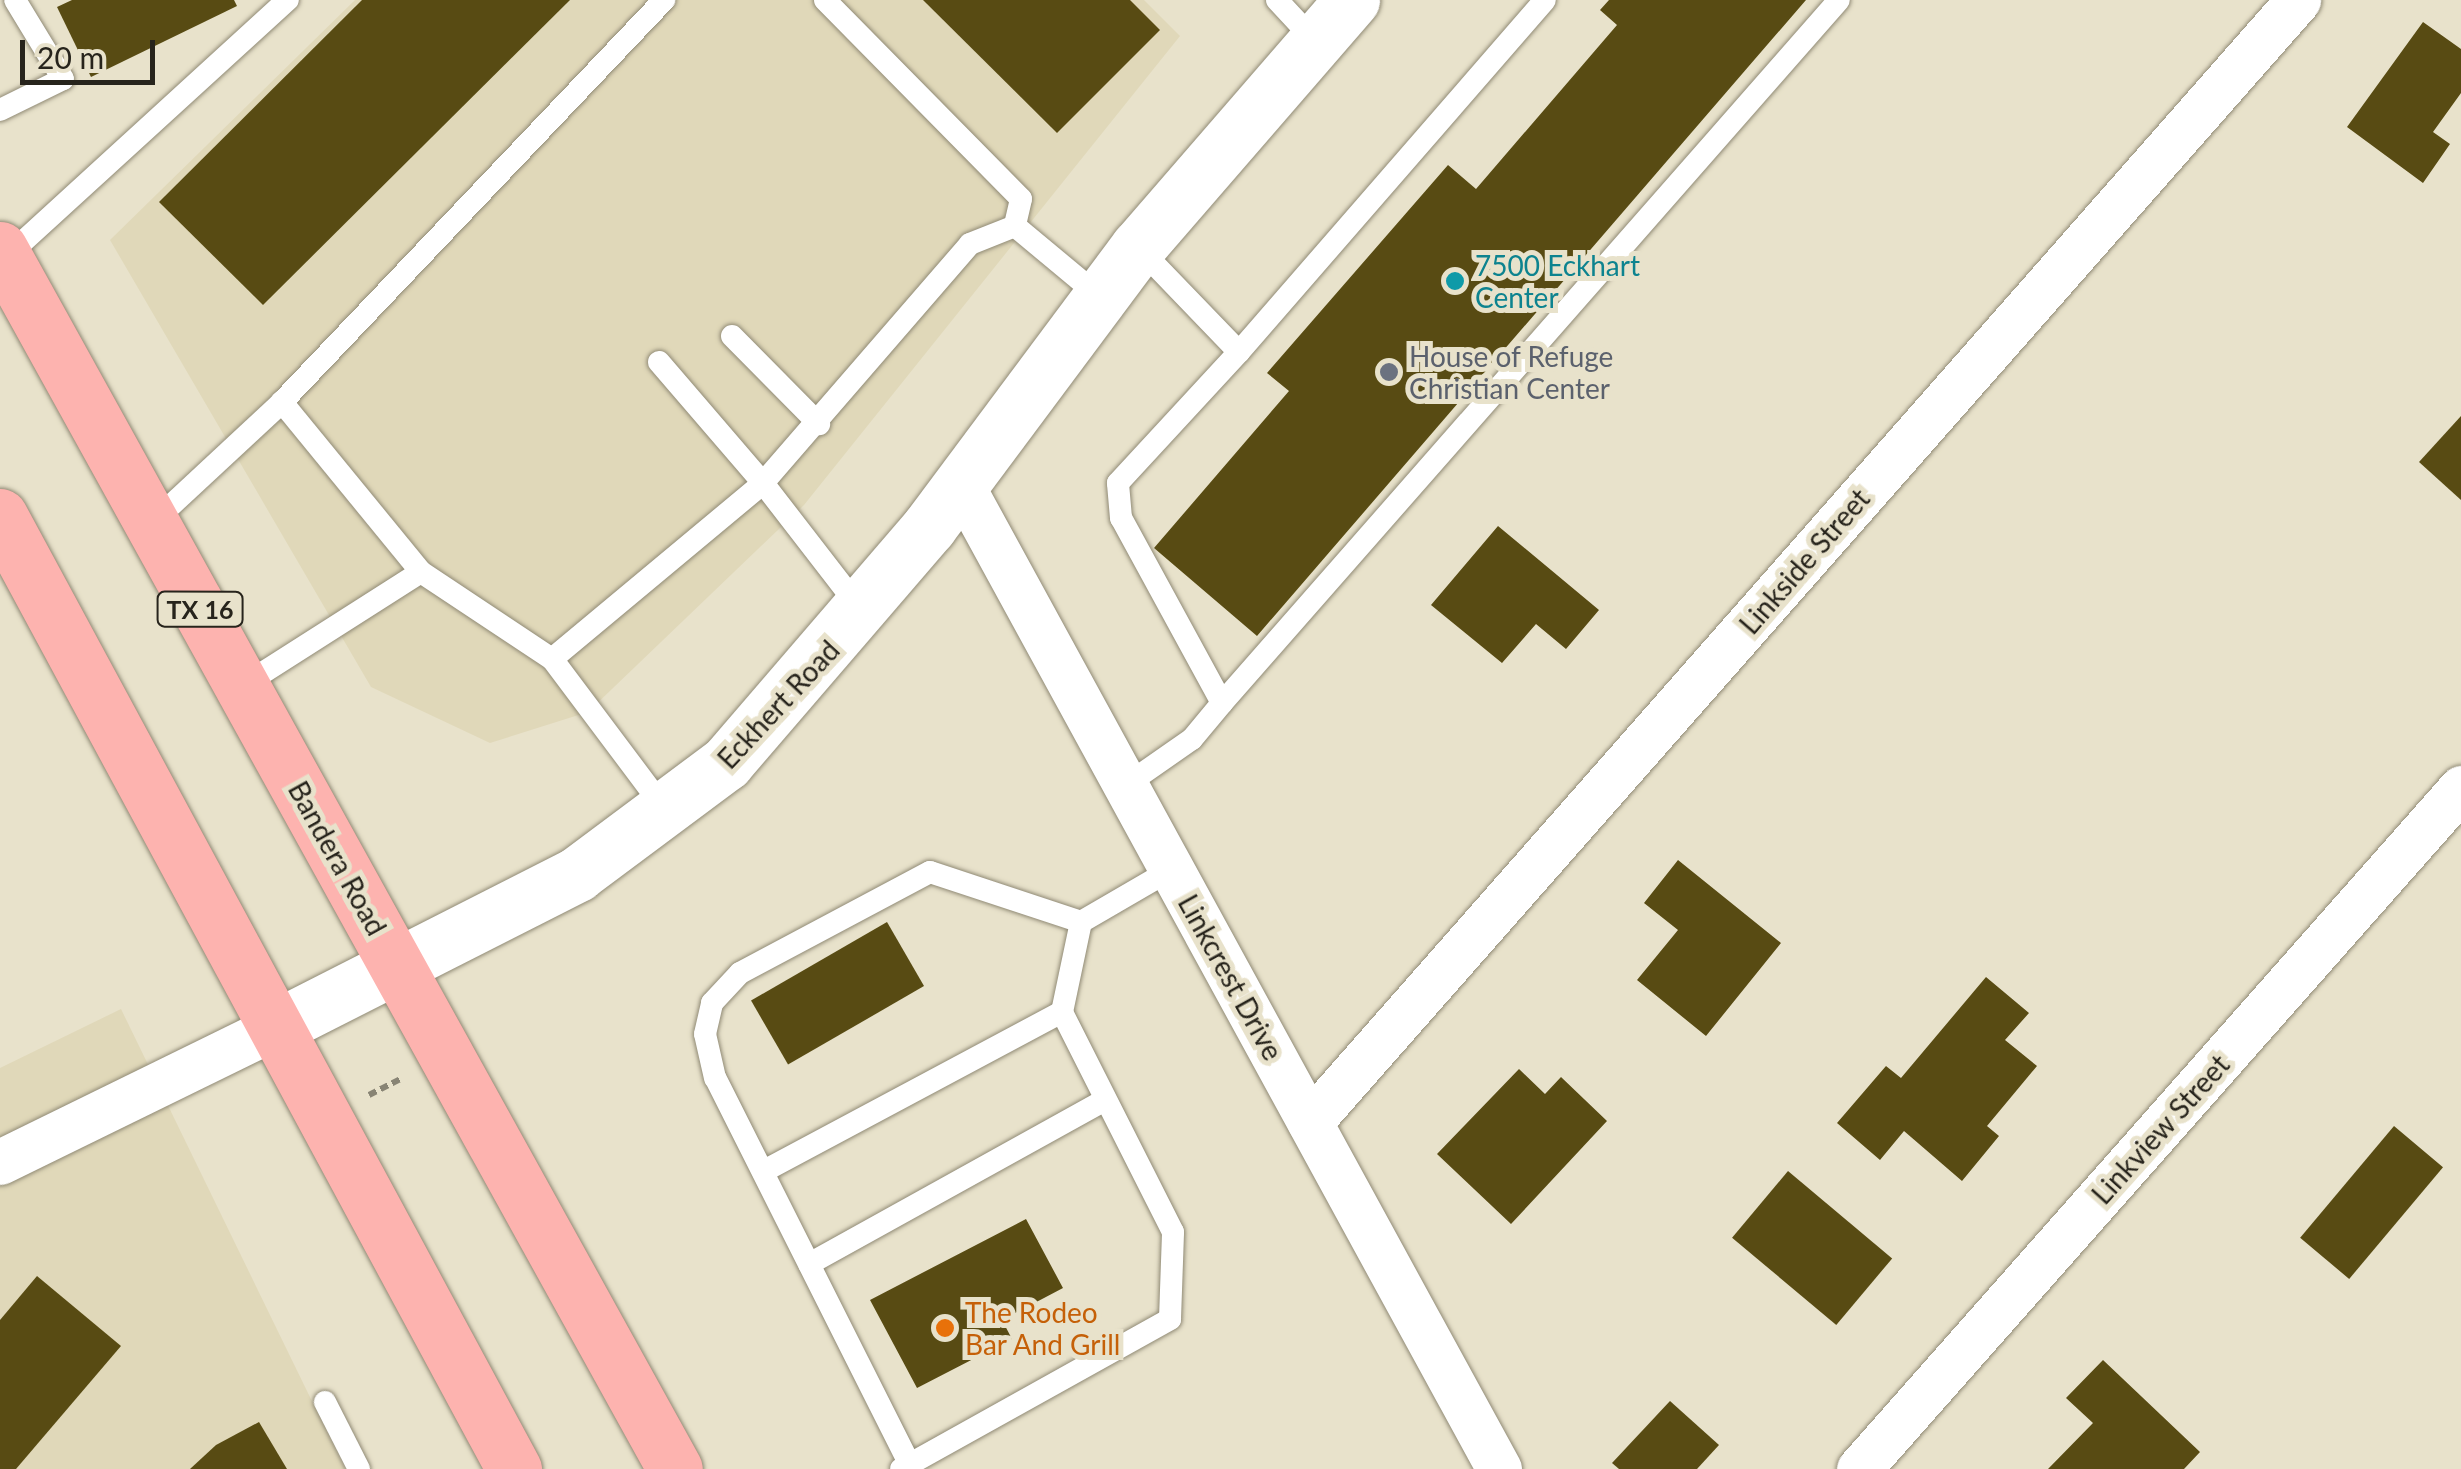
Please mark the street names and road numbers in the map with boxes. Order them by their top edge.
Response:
street label: Linkside Street [1732,482,1876,640]
road number: TX 16 [155,589,245,629]
street label: Eckhert Road [710,633,846,775]
street label: Bandera Road [282,775,394,941]
street label: Linkcrest Drive [1172,888,1290,1066]
street label: Linkview Street [2084,1047,2236,1211]

